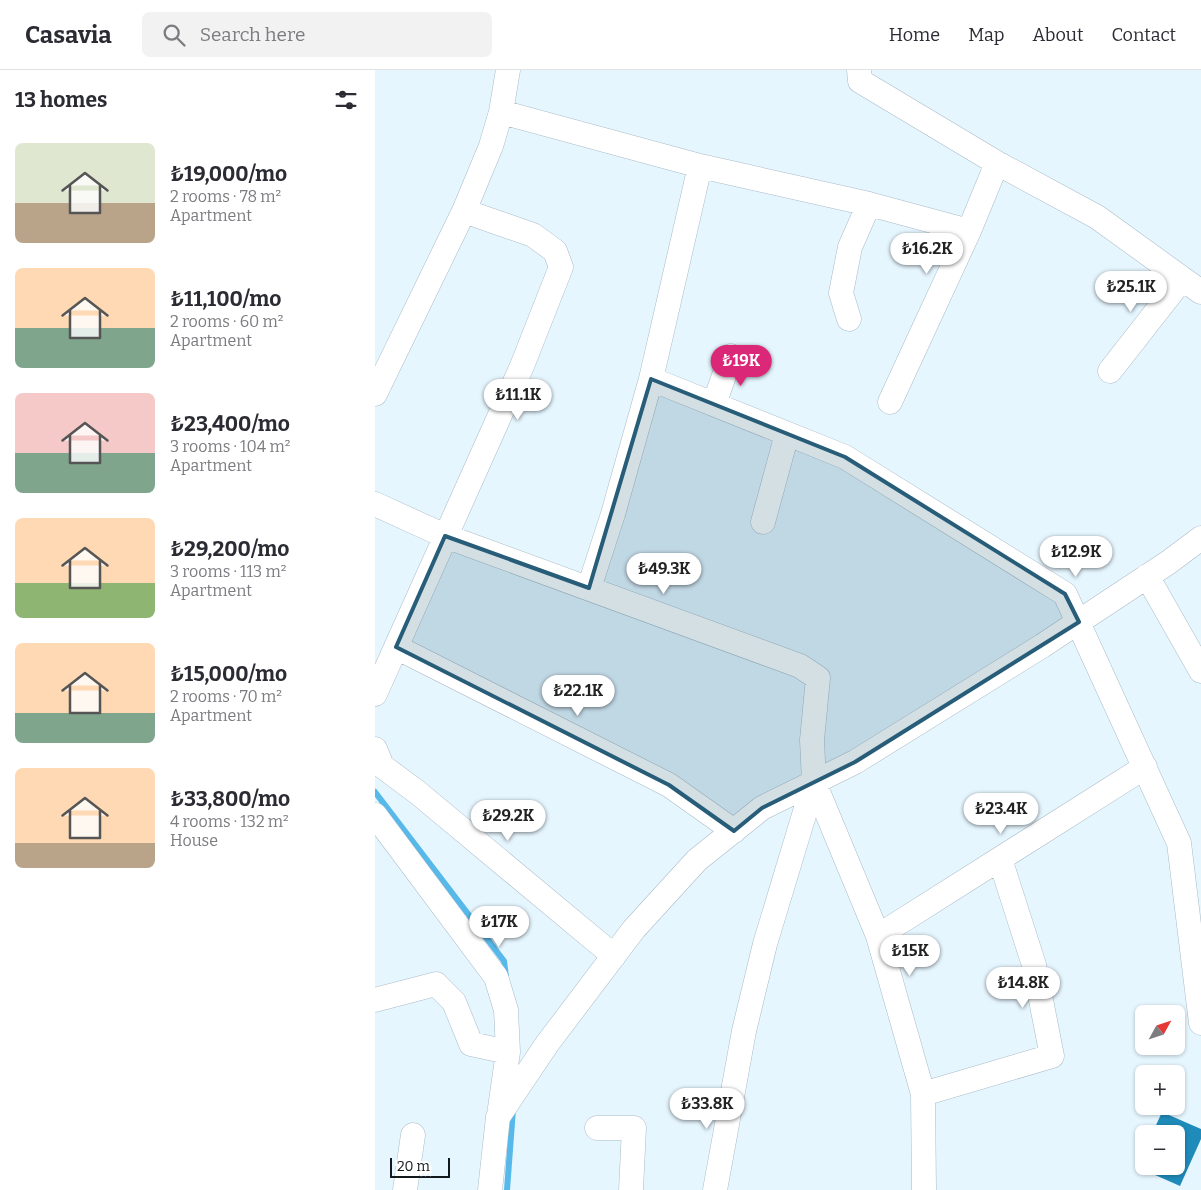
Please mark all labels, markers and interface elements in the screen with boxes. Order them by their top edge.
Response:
search box [142,12,492,57]
text: Casavia [25,21,112,49]
icon: search [160,21,188,49]
text: Search here [200,23,305,46]
text: Home [889,24,940,46]
text: Map [968,24,1004,46]
text: About [1032,24,1083,46]
text: Contact [1111,24,1176,46]
icon: filters [332,86,360,114]
text: 13 homes [15,87,107,113]
text: ₺19,000/mo [170,161,287,187]
icon: home [55,163,115,223]
text: 2 rooms · 78 m² [170,187,281,206]
text: Apartment [170,206,252,225]
pin: ₺16.2K [886,232,968,275]
text: ₺16.2K [901,239,953,258]
pin: ₺25.1K [1090,270,1172,313]
text: ₺25.1K [1106,277,1156,296]
text: ₺11,100/mo [170,286,281,312]
icon: home [55,288,115,348]
text: 2 rooms · 60 m² [170,312,283,331]
text: Apartment [170,331,252,350]
pin: ₺19K [711,344,771,387]
text: ₺19K [722,351,760,370]
pin: ₺11.1K [477,378,559,421]
text: ₺11.1K [495,385,541,404]
text: ₺23,400/mo [170,411,290,437]
icon: home [55,413,115,473]
text: 3 rooms · 104 m² [170,437,290,456]
text: Apartment [170,456,252,475]
text: ₺29,200/mo [170,536,289,562]
pin: ₺12.9K [1035,536,1117,578]
icon: home [55,538,115,598]
text: ₺12.9K [1050,542,1102,561]
pin: ₺49.3K [623,552,705,595]
text: ₺49.3K [637,559,691,578]
text: 3 rooms · 113 m² [170,562,286,581]
text: Apartment [170,581,252,600]
text: ₺15,000/mo [170,661,287,687]
icon: home [55,663,115,723]
pin: ₺22.1K [537,674,619,717]
text: ₺22.1K [553,681,603,700]
text: 2 rooms · 70 m² [170,687,282,706]
text: Apartment [170,706,252,725]
text: ₺33,800/mo [170,786,290,812]
icon: home [55,788,115,848]
pin: ₺23.4K [960,792,1042,835]
text: ₺23.4K [974,799,1028,818]
pin: ₺29.2K [467,800,549,842]
text: ₺29.2K [482,806,534,825]
text: 4 rooms · 132 m² [170,812,289,831]
text: House [170,831,218,850]
pin: ₺17K [469,906,529,948]
text: ₺17K [480,912,518,931]
pin: ₺15K [880,934,940,977]
text: ₺15K [891,941,929,960]
pin: ₺14.8K [982,966,1064,1009]
text: ₺14.8K [997,973,1049,992]
north arrow [1135,1005,1185,1055]
map controls [1135,1005,1185,1175]
button: + [1135,1065,1185,1115]
pin: ₺33.8K [666,1088,748,1130]
text: ₺33.8K [681,1094,733,1113]
button: − [1135,1125,1185,1175]
scale bar [390,1155,450,1178]
text: 20 m [397,1158,430,1175]

